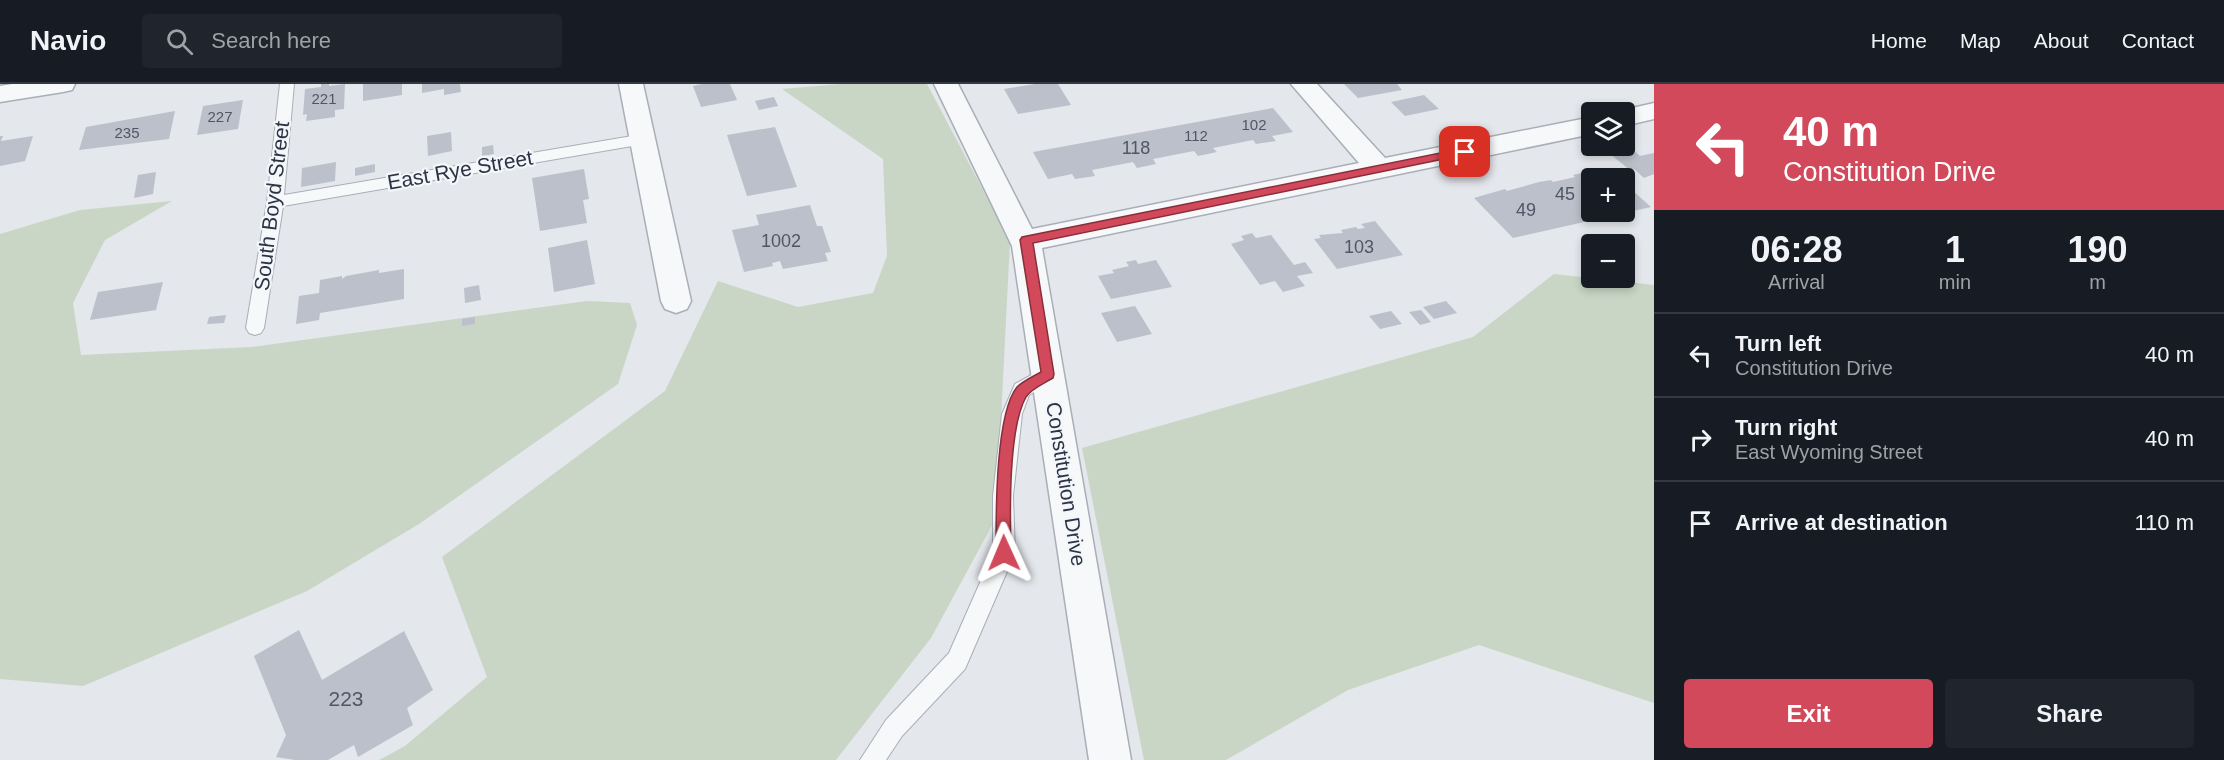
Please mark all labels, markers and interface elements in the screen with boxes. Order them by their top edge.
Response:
search box [142,14,562,68]
text: Navio [30,25,106,56]
icon: search [163,25,196,58]
text: Search here [211,28,331,53]
text: Home [1871,29,1927,52]
text: Map [1960,29,2001,52]
text: About [2034,29,2089,52]
text: Contact [2122,29,2194,52]
house number: 221 [311,90,337,107]
map controls [1581,102,1635,288]
button: layers [1581,102,1635,156]
house number: 227 [207,108,233,125]
icon: left [1684,108,1762,186]
text: 40 m [1783,108,1879,155]
house number: 102 [1241,116,1267,133]
street label: South Boyd Street [250,120,293,292]
house number: 235 [114,124,140,141]
pin [1439,126,1490,177]
house number: 112 [1184,127,1208,144]
icon: arrive [1448,135,1481,168]
house number: 118 [1122,138,1150,158]
street label: East Rye Street [386,145,534,194]
text: Constitution Drive [1783,157,1996,187]
button: + [1581,168,1635,222]
house number: 45 [1555,184,1575,204]
house number: 49 [1516,200,1536,220]
text: 06:28 [1750,229,1842,270]
text: 1 [1945,229,1965,270]
text: 190 [2067,229,2128,270]
house number: 1002 [761,231,801,251]
button: − [1581,234,1635,288]
house number: 103 [1344,237,1374,257]
text: Arrival [1768,271,1825,293]
text: min [1939,271,1971,293]
text: m [2089,271,2106,293]
text: Turn left [1735,331,1821,356]
icon: left [1684,339,1717,372]
text: 40 m [2145,342,2194,367]
text: Constitution Drive [1735,357,1893,379]
street label: Constitution Drive [1042,400,1091,568]
text: Turn right [1735,415,1837,440]
icon: right [1684,423,1717,456]
text: 40 m [2145,426,2194,451]
text: East Wyoming Street [1735,441,1923,463]
icon: arrive [1684,507,1717,540]
text: Arrive at destination [1735,510,1948,535]
text: 110 m [2134,510,2194,535]
position arrow [972,521,1036,585]
button: Exit [1684,679,1933,748]
button: Share [1945,679,2194,748]
house number: 223 [328,687,364,710]

